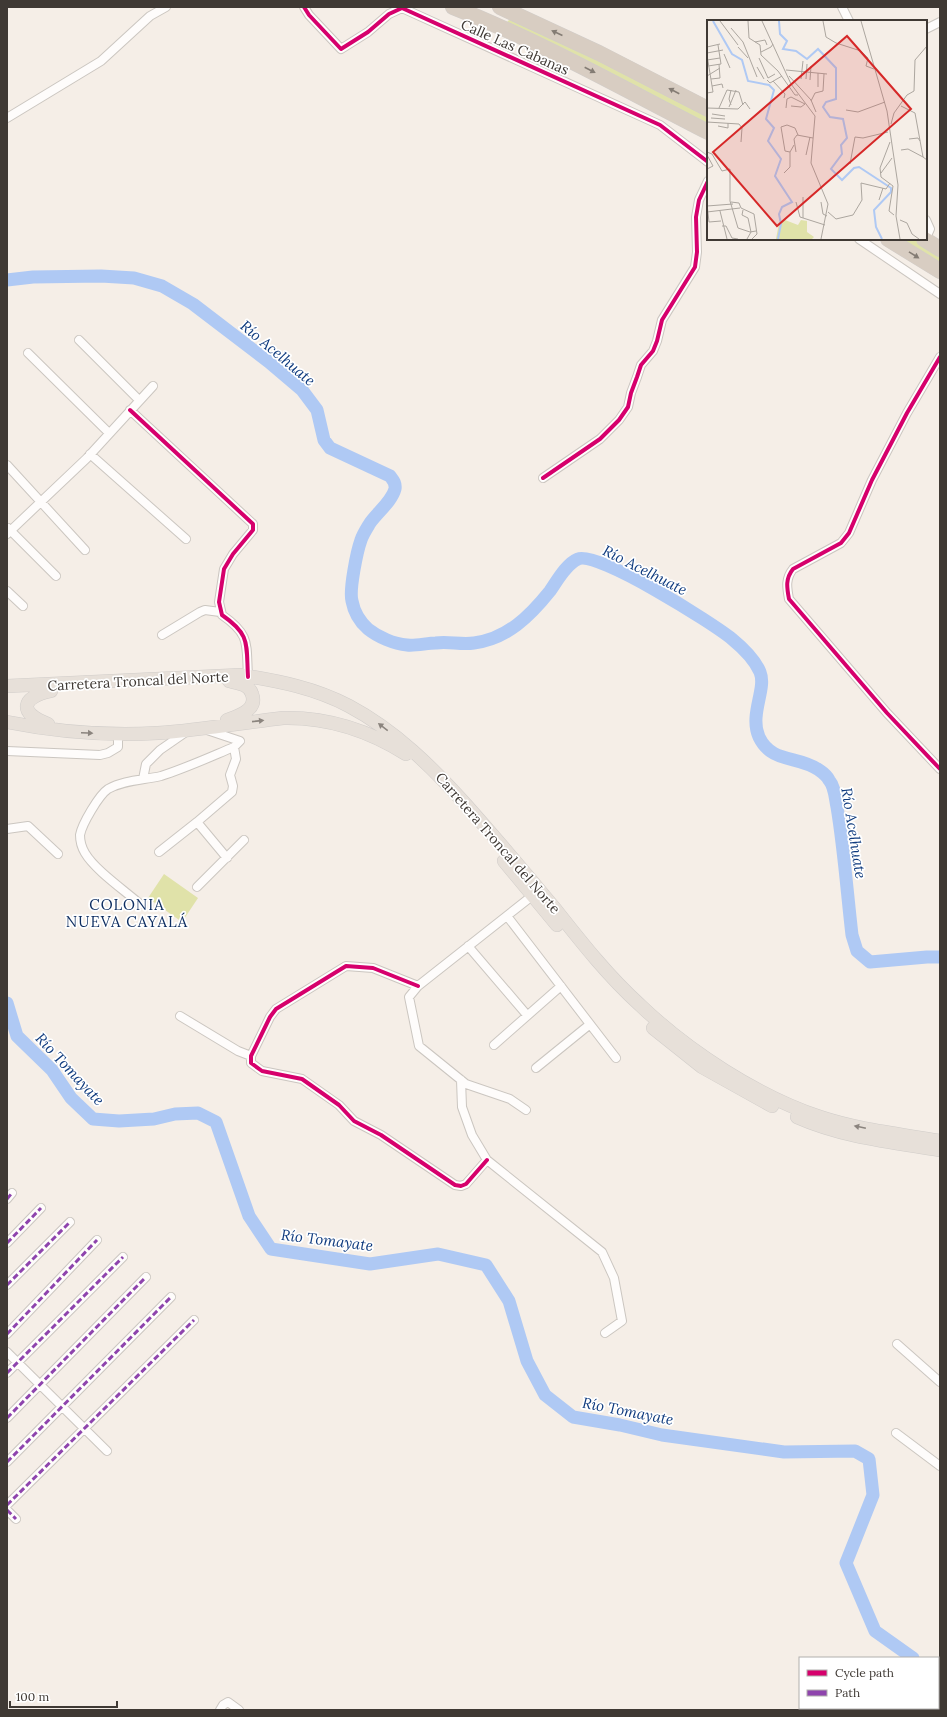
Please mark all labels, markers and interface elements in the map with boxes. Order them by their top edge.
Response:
street label: Calle Las Cabanas [458,15,572,79]
inset map [707,20,927,240]
one-way arrow [551,30,563,36]
one-way arrow [585,67,596,74]
one-way arrow [668,87,680,94]
one-way arrow [908,252,920,259]
water label: Río Acelhuate [237,316,319,390]
water label: Río Acelhuate [600,541,690,599]
street label: Carretera Troncal del Norte [47,667,229,695]
one-way arrow [252,718,264,724]
one-way arrow [378,723,389,731]
one-way arrow [81,729,93,736]
street label: Carretera Troncal del Norte [432,769,565,918]
water label: Río Acelhuate [837,786,871,880]
district label: COLONIA NUEVA CAYALÁ [66,895,188,931]
water label: Río Tomayate [32,1029,108,1109]
one-way arrow [854,1124,866,1130]
water label: Río Tomayate [280,1225,374,1255]
water label: Río Tomayate [581,1393,675,1429]
legend [799,1657,939,1709]
text: Cycle path [835,1665,894,1680]
scale bar [10,1683,117,1709]
text: Path [835,1685,860,1700]
text: 100 m [16,1689,49,1704]

